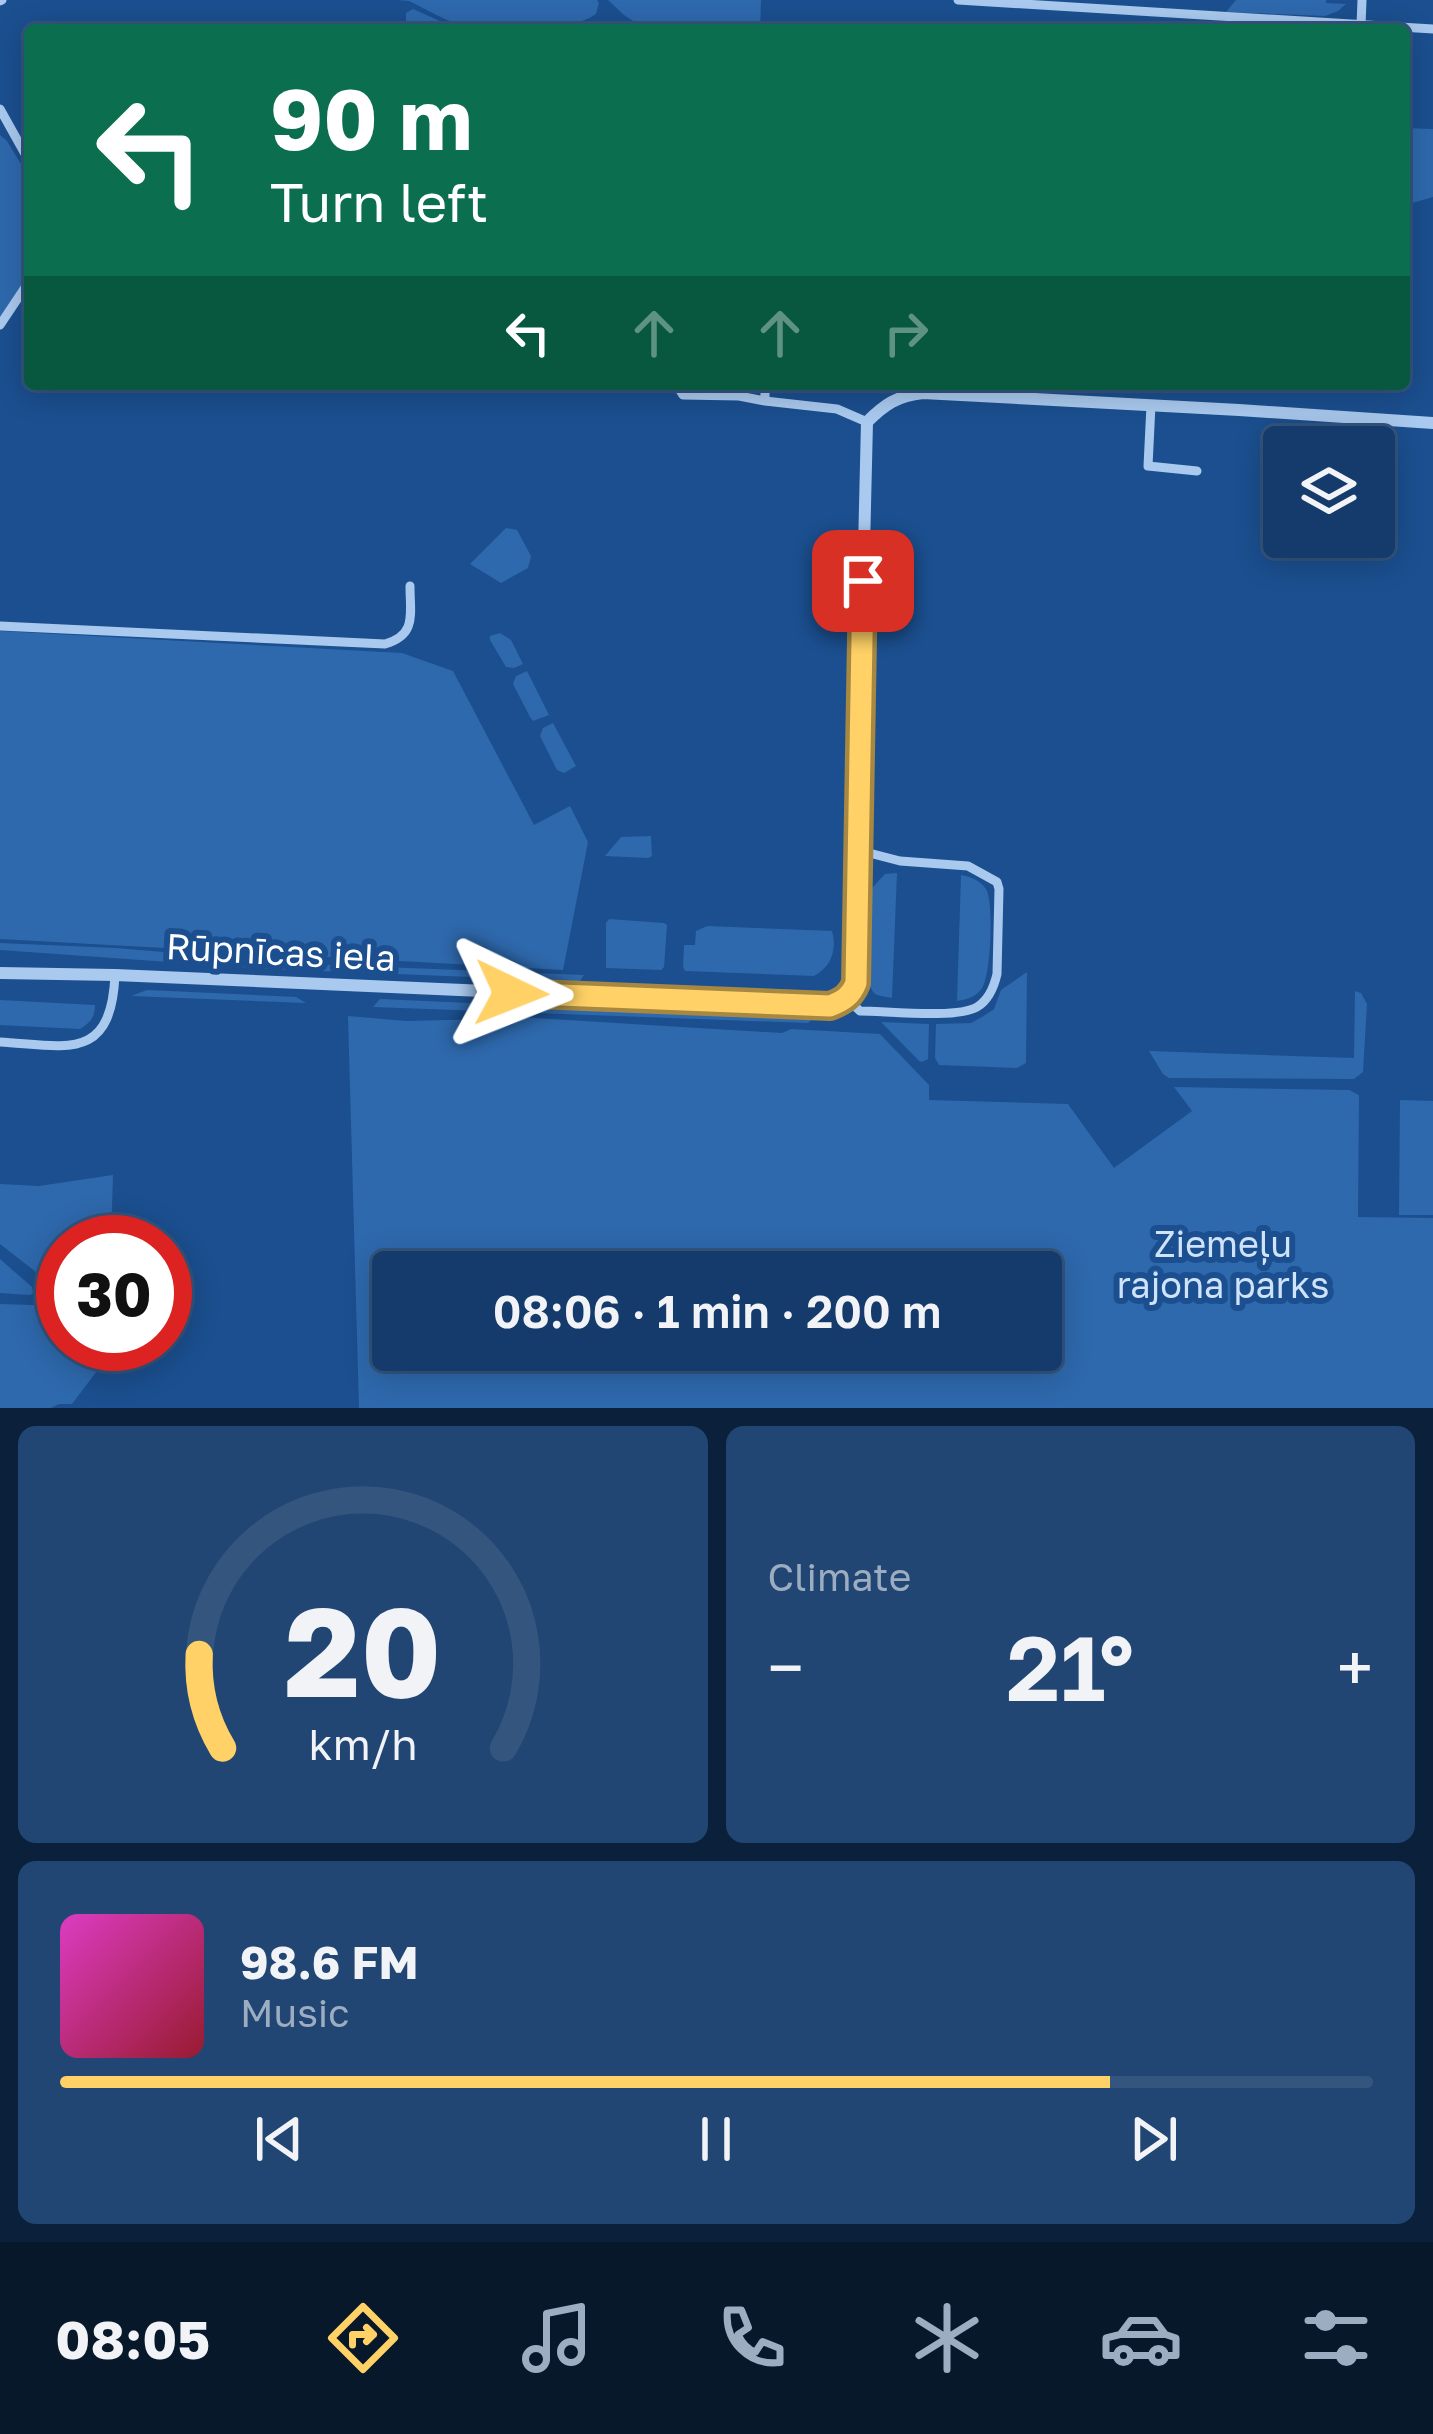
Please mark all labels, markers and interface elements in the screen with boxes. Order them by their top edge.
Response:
text: 90 m [270,68,472,168]
icon: left [72,72,228,228]
text: Turn left [270,169,488,234]
icon: left [495,300,561,366]
icon: ahead [621,300,687,366]
icon: ahead [747,300,813,366]
icon: right [873,300,939,366]
map controls [1263,426,1395,558]
button: layers [1263,426,1395,558]
pin [812,530,914,632]
icon: arrive [830,548,896,614]
street label: Rūpnīcas iela [165,924,397,979]
position arrow [448,930,574,1056]
speed limit sign: 30 [36,1215,192,1371]
park label: Ziemeļu rajona parks [1117,1222,1329,1306]
text: 08:06 · 1 min · 200 m [493,1284,941,1338]
text: Climate [768,1553,911,1600]
text: 20 [284,1575,441,1724]
text: 21° [1006,1613,1134,1721]
text: − [768,1627,804,1707]
text: + [1337,1627,1373,1707]
text: km/h [308,1717,417,1768]
text: 98.6 FM [240,1935,418,1989]
text: Music [240,1989,350,2036]
icon: previous [246,2106,312,2172]
icon: pause [683,2106,749,2172]
icon: next [1121,2106,1187,2172]
icon: directions [321,2296,405,2380]
icon: music [515,2296,599,2380]
icon: phone [710,2296,794,2380]
icon: climate [905,2296,989,2380]
icon: car [1099,2296,1183,2380]
icon: filters [1294,2296,1378,2380]
text: 08:05 [55,2306,210,2371]

